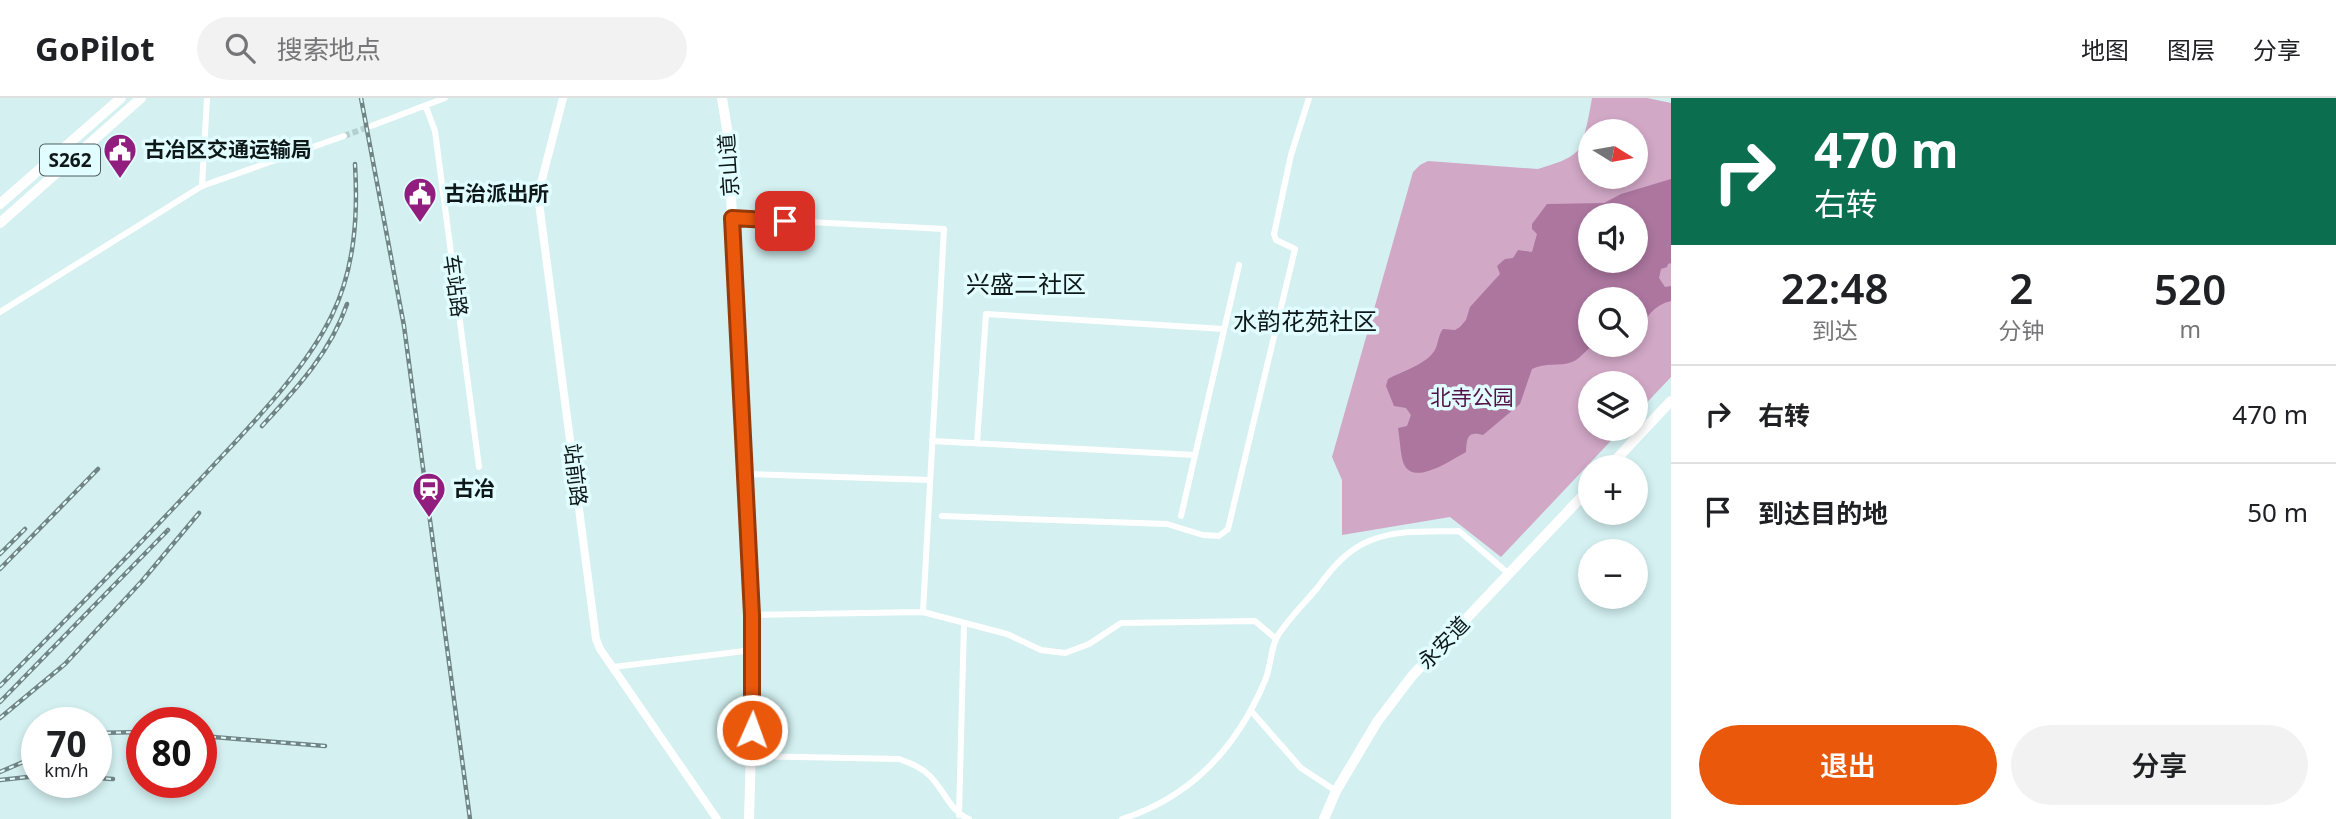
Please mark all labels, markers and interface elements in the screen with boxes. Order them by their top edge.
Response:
search box [197,17,687,80]
text: GoPilot [35,26,155,71]
icon: search [221,29,259,67]
text: 搜索地点 [277,31,381,67]
text: 地图 [2081,33,2129,66]
text: 图层 [2167,33,2215,66]
text: 分享 [2253,33,2301,66]
text: 470 m [1814,116,1959,182]
north arrow [1578,119,1648,189]
map controls [1578,119,1648,609]
icon: right [1699,126,1790,217]
public building icon: 古冶区交通运输局 [101,131,139,180]
street label: 京山道 [712,133,744,197]
place label: 古冶区交通运输局 [144,135,312,163]
road number: S262 [40,144,100,176]
public building icon: 古治派出所 [401,175,439,224]
place label: 古治派出所 [444,179,549,207]
text: 右转 [1814,182,1878,225]
pin [755,191,815,251]
icon: arrive [766,202,804,240]
button: sound [1578,203,1648,273]
street label: 车站路 [438,253,474,319]
text: 22:48 [1781,259,1889,316]
text: 2 [2009,259,2033,316]
text: 520 [2154,260,2226,317]
district label: 兴盛二社区 [966,267,1086,300]
button: search [1578,287,1648,357]
district label: 水韵花苑社区 [1233,304,1377,337]
text: m [2179,313,2201,345]
text: 到达 [1812,314,1858,346]
text: 分钟 [1998,314,2044,346]
button: layers [1578,371,1648,441]
park label: 北寺公园 [1430,383,1514,411]
icon: right [1699,395,1737,433]
text: 470 m [2232,396,2308,432]
text: 右转 [1758,397,1810,433]
street label: 站前路 [558,442,594,508]
button: + [1578,455,1648,525]
station icon: 古冶 [410,470,448,519]
place label: 古冶 [453,474,495,502]
icon: arrive [1699,493,1737,531]
text: 50 m [2247,494,2308,530]
text: 到达目的地 [1758,495,1888,531]
button: − [1578,539,1648,609]
street label: 永安道 [1411,610,1475,675]
position arrow [715,693,789,767]
speed limit sign: 80 [126,707,217,798]
text: 70 [46,720,87,767]
button: 退出 [1699,725,1997,805]
button: 分享 [2011,725,2308,805]
text: km/h [44,758,89,782]

